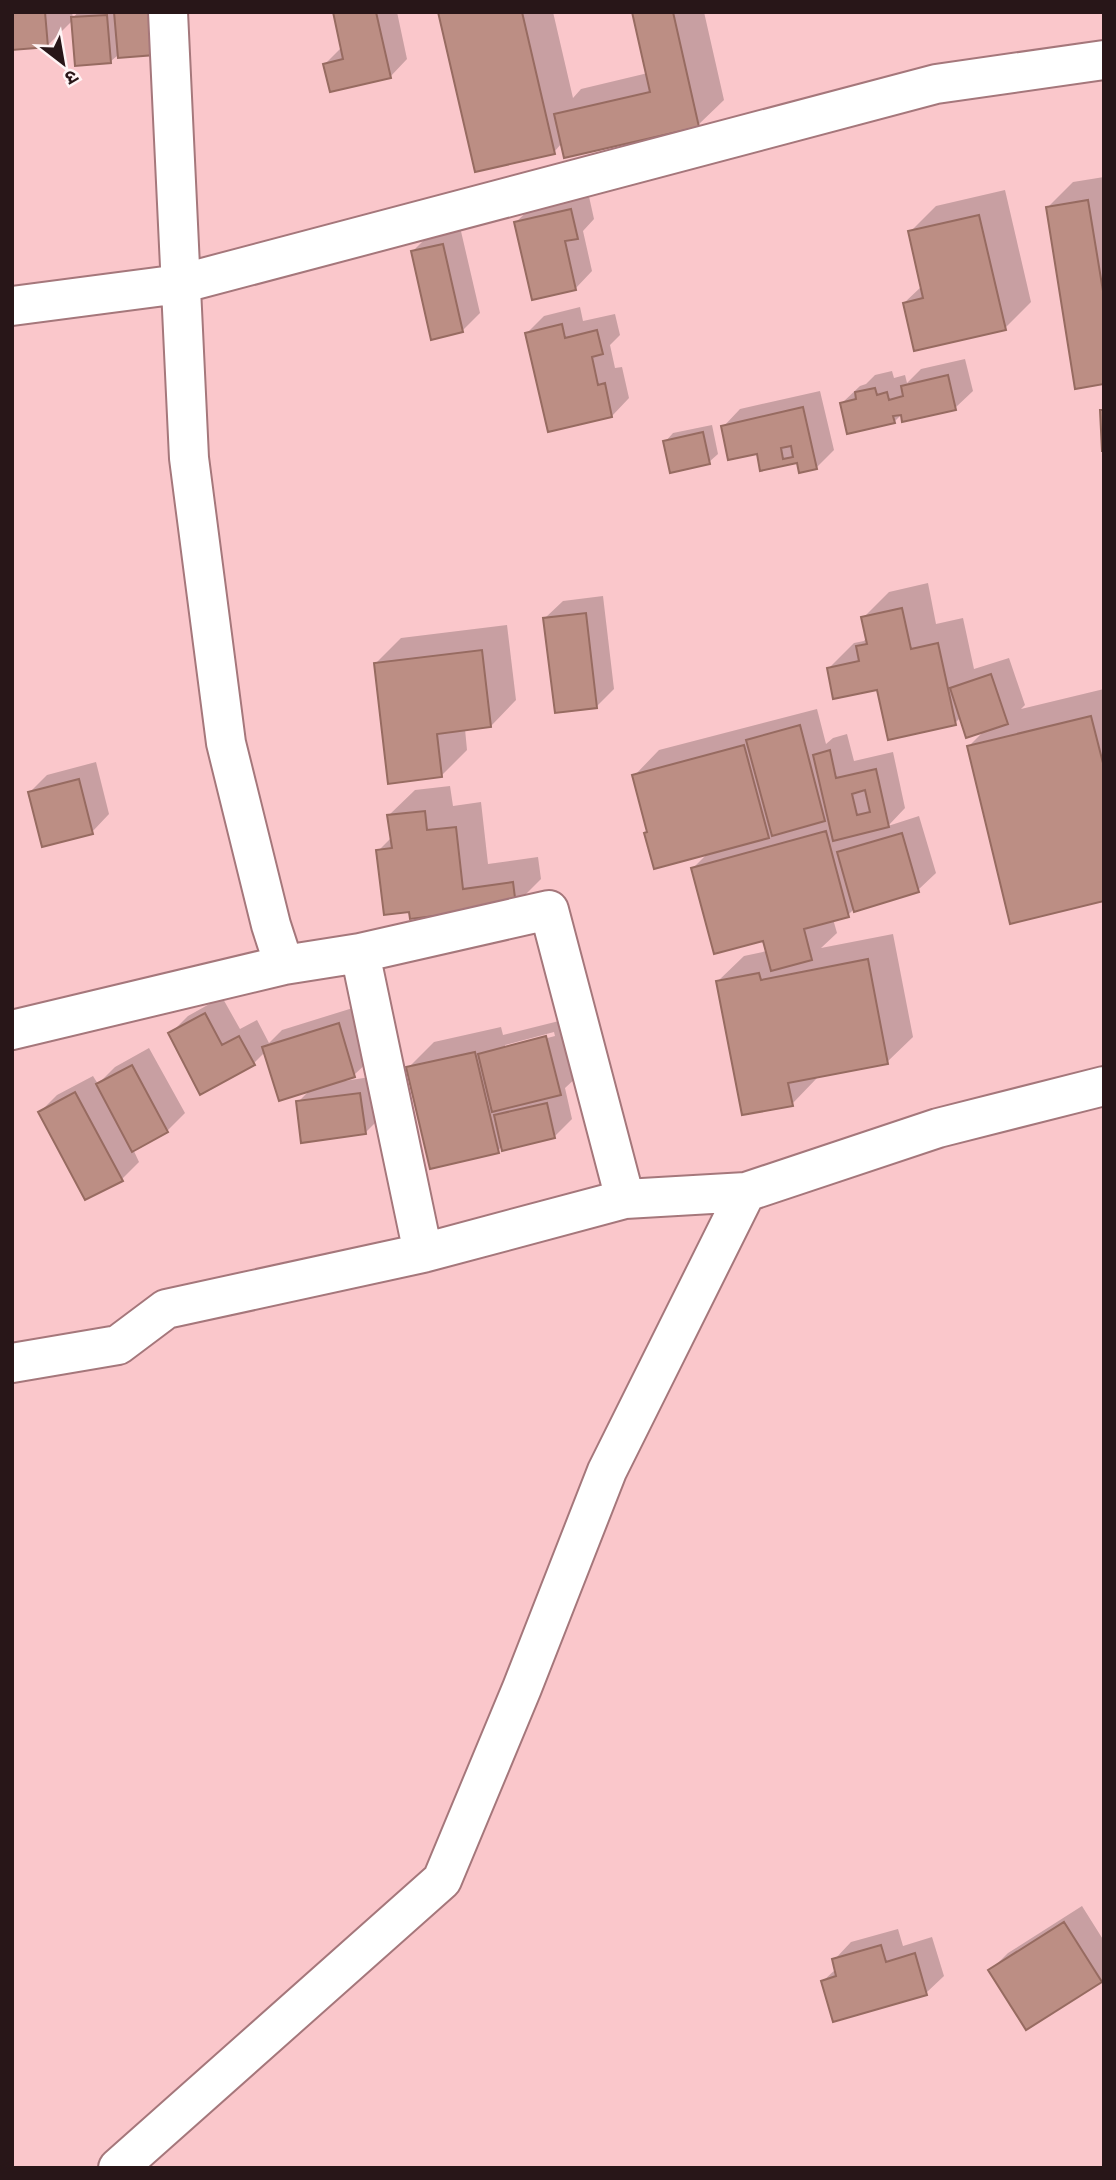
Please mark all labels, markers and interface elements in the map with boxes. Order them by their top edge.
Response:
north arrow [28,28,98,98]
text: उ [61,65,82,90]

